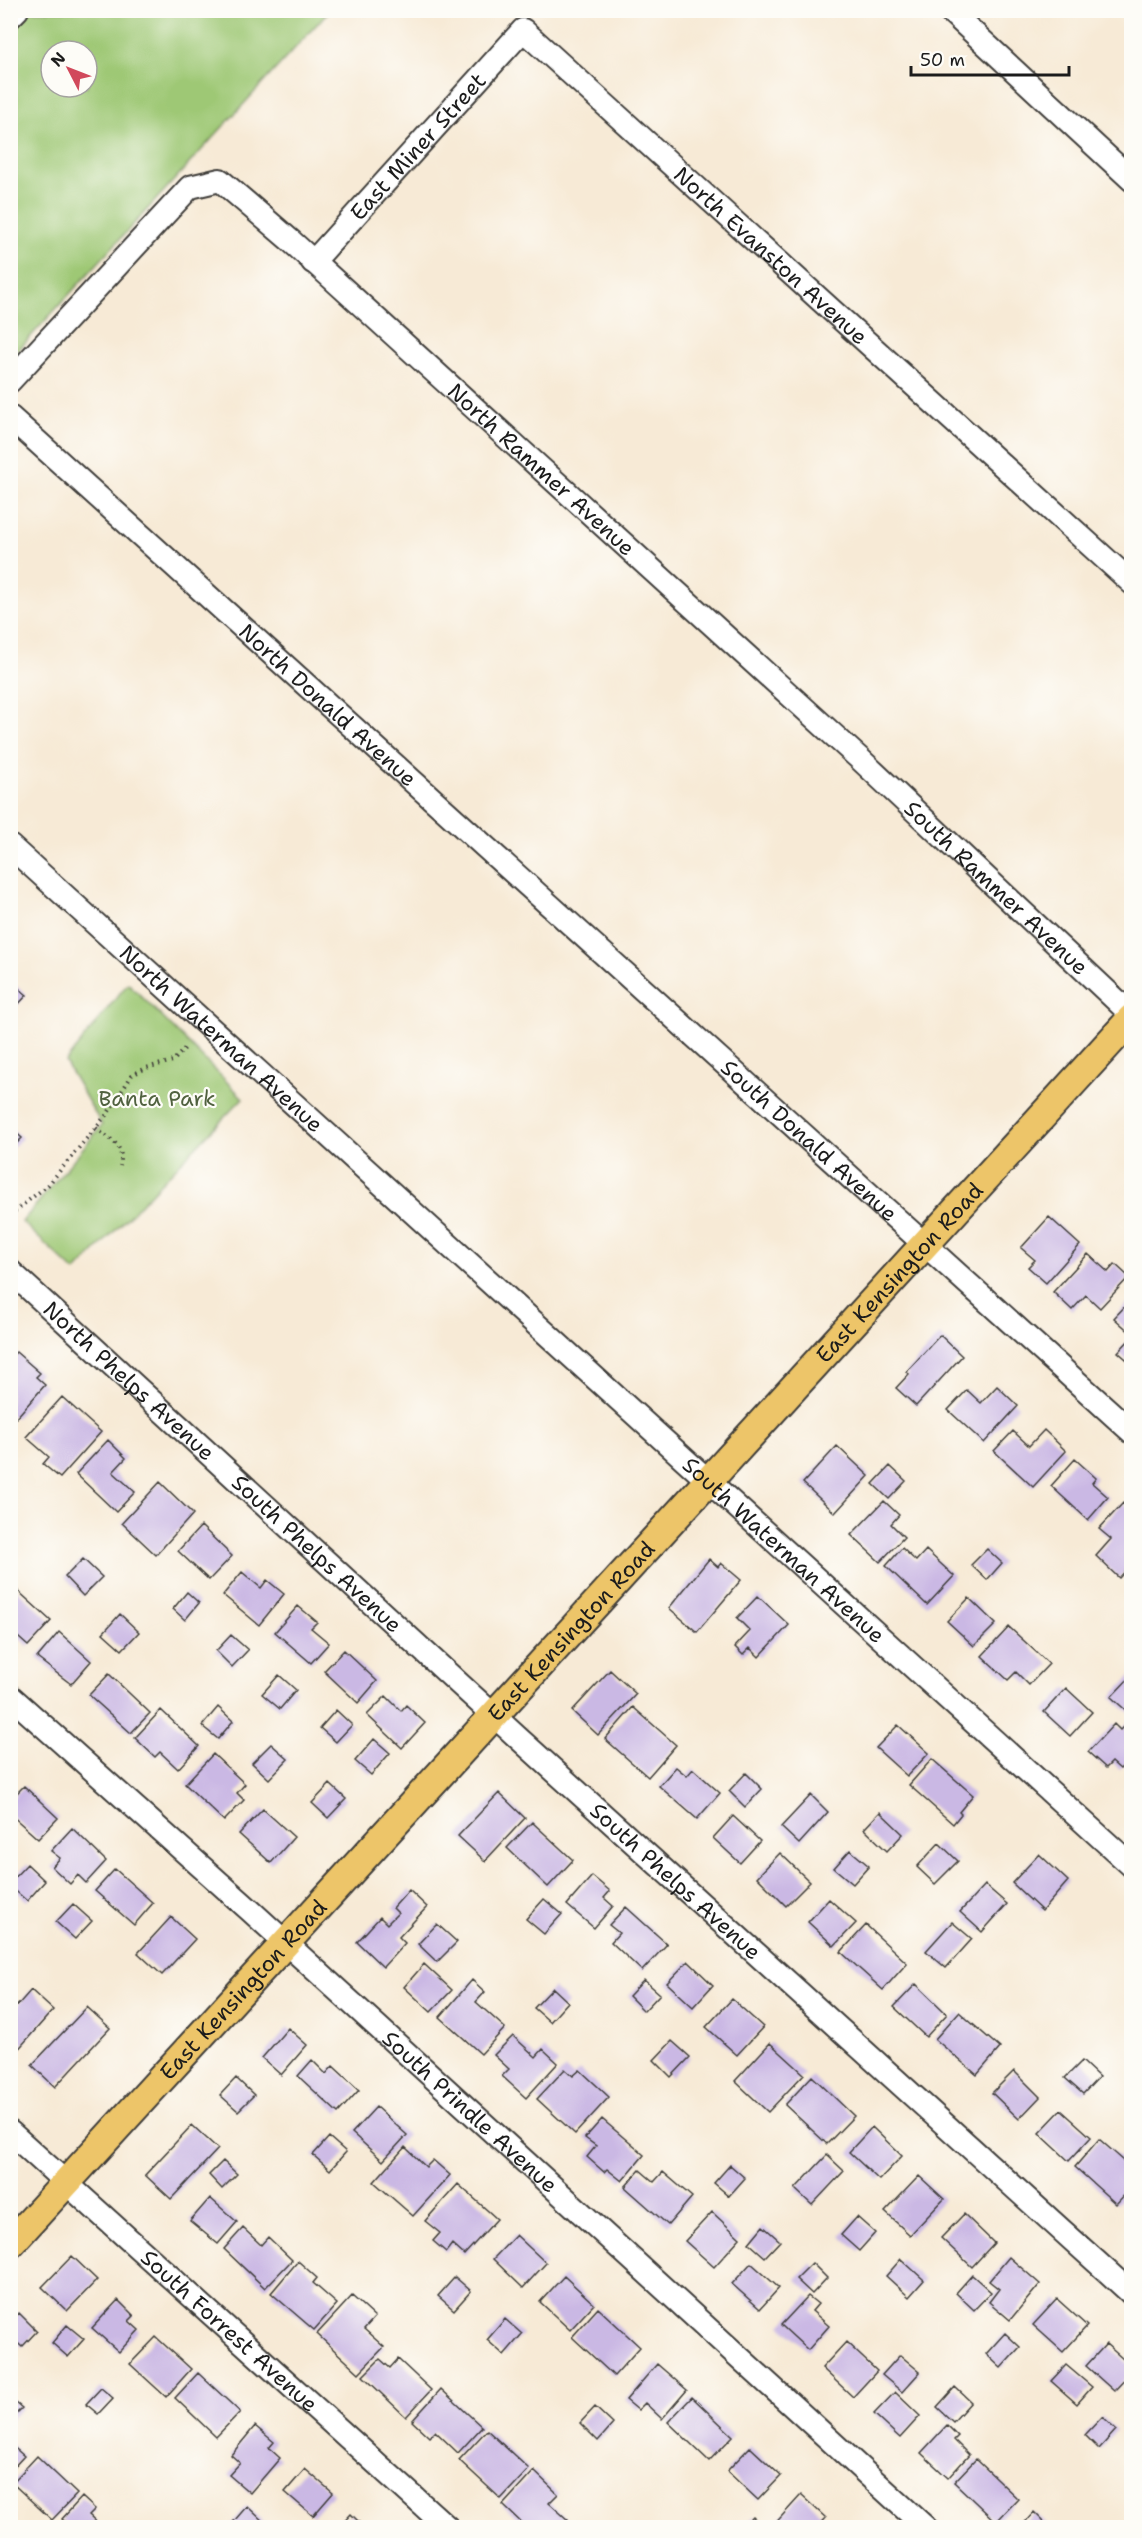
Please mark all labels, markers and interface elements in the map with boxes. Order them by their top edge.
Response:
north arrow [39,39,99,99]
scale bar [911,39,1068,77]
text: N [46,48,70,71]
text: 50 m [920,48,965,72]
street label: East Miner Street [344,67,492,227]
street label: North Evanston Avenue [668,160,874,351]
street label: North Rammer Avenue [441,377,641,562]
street label: North Donald Avenue [233,617,423,793]
street label: South Rammer Avenue [898,794,1094,981]
street label: North Waterman Avenue [113,939,329,1139]
street label: South Donald Avenue [715,1053,904,1228]
park label: Banta Park [98,1084,216,1113]
street label: East Kensington Road [809,1176,990,1369]
street label: North Phelps Avenue [37,1295,221,1467]
street label: South Waterman Avenue [676,1450,891,1649]
street label: South Phelps Avenue [225,1468,408,1639]
street label: East Kensington Road [481,1535,661,1728]
street label: South Phelps Avenue [584,1796,767,1966]
street label: East Kensington Road [153,1893,333,2086]
street label: South Prindle Avenue [376,2024,564,2199]
street label: South Forrest Avenue [134,2243,324,2419]

